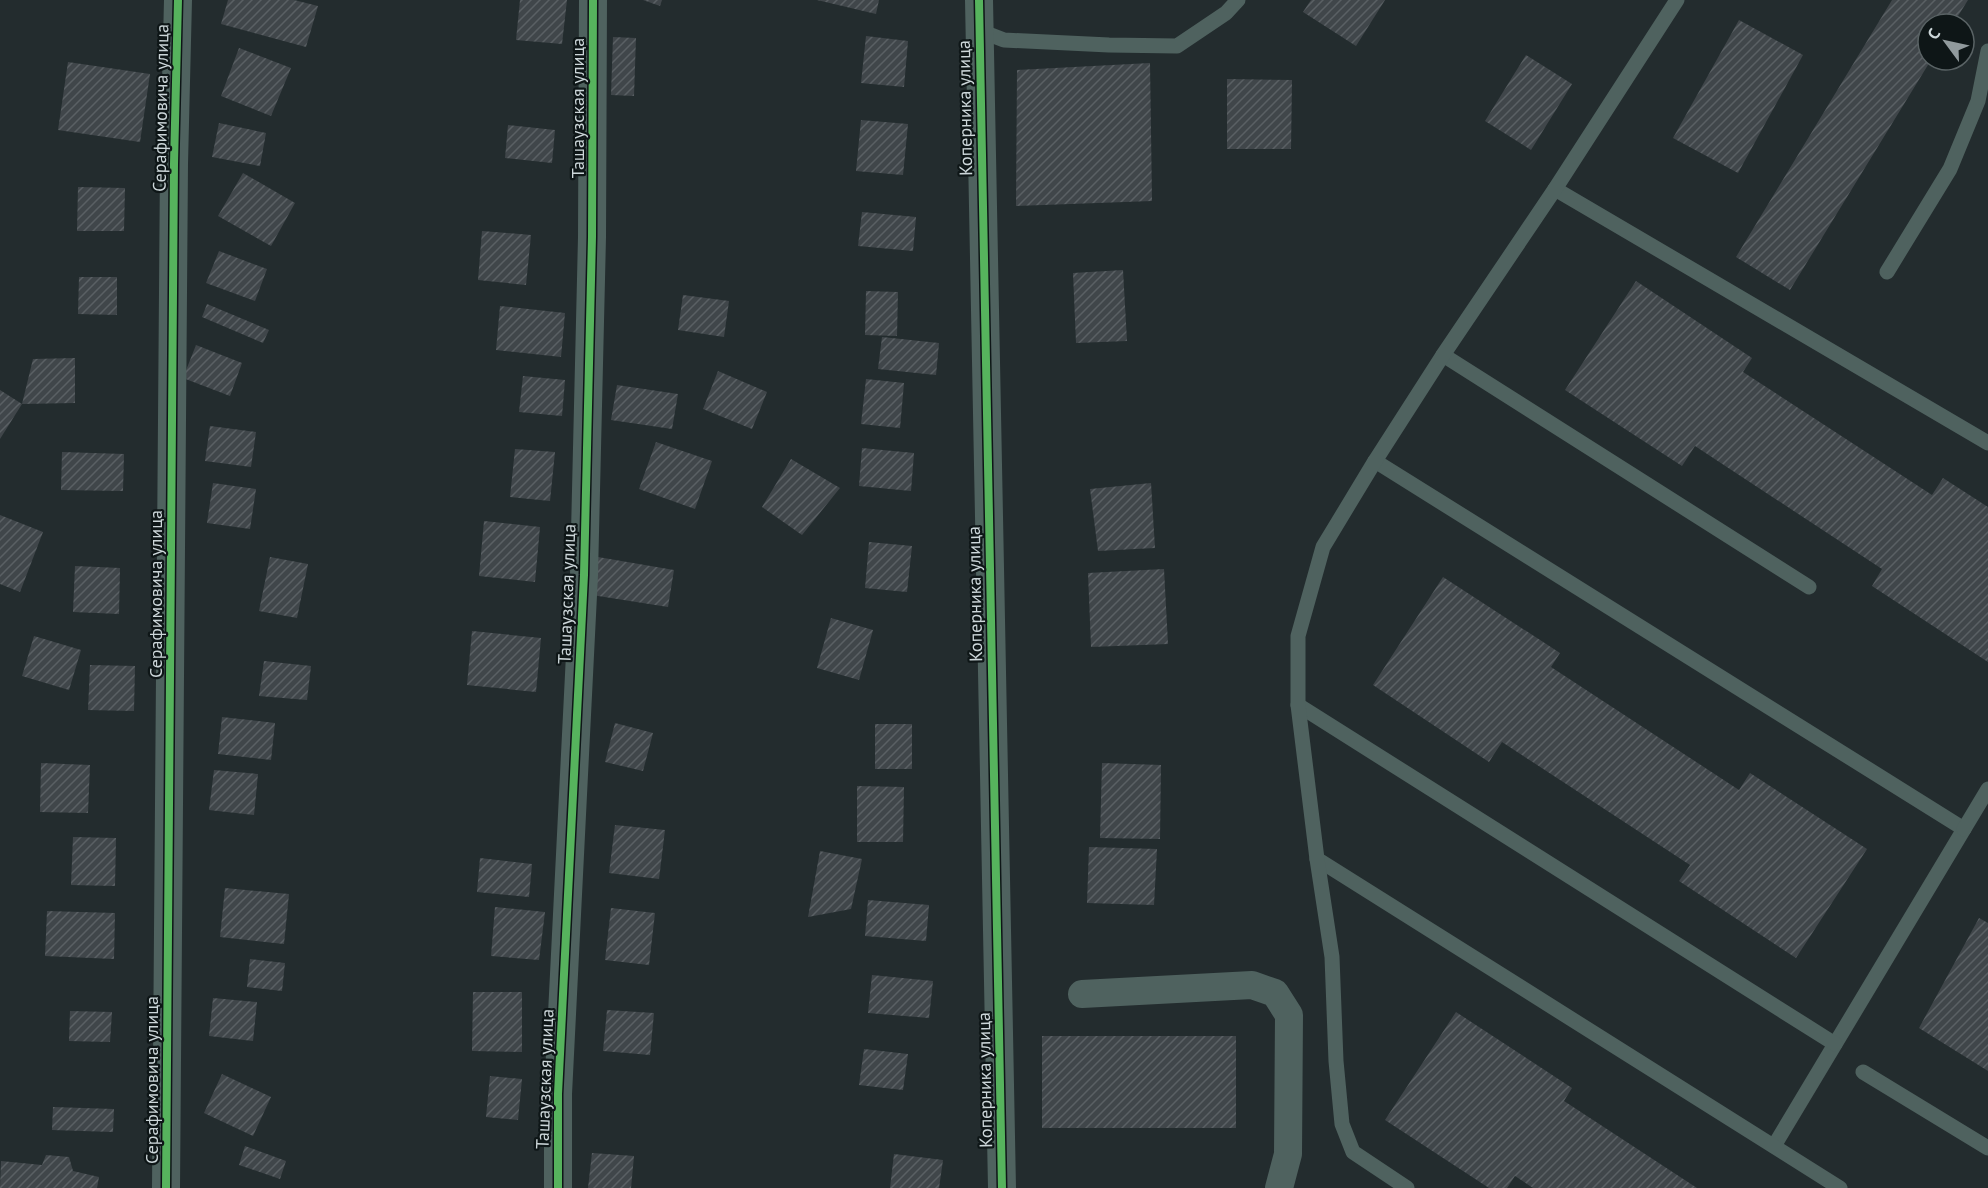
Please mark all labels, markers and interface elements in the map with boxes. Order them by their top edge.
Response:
north arrow [1916,12,1976,72]
street label: Серафимовича улица [148,24,173,192]
text: С [1923,25,1944,43]
street label: Ташаузская улица [566,38,589,178]
street label: Коперника улица [952,40,977,176]
street label: Серафимовича улица [144,510,167,678]
street label: Ташаузская улица [553,523,580,664]
street label: Коперника улица [962,526,987,662]
street label: Серафимовича улица [140,996,163,1164]
street label: Ташаузская улица [531,1008,558,1149]
street label: Коперника улица [972,1012,997,1148]

